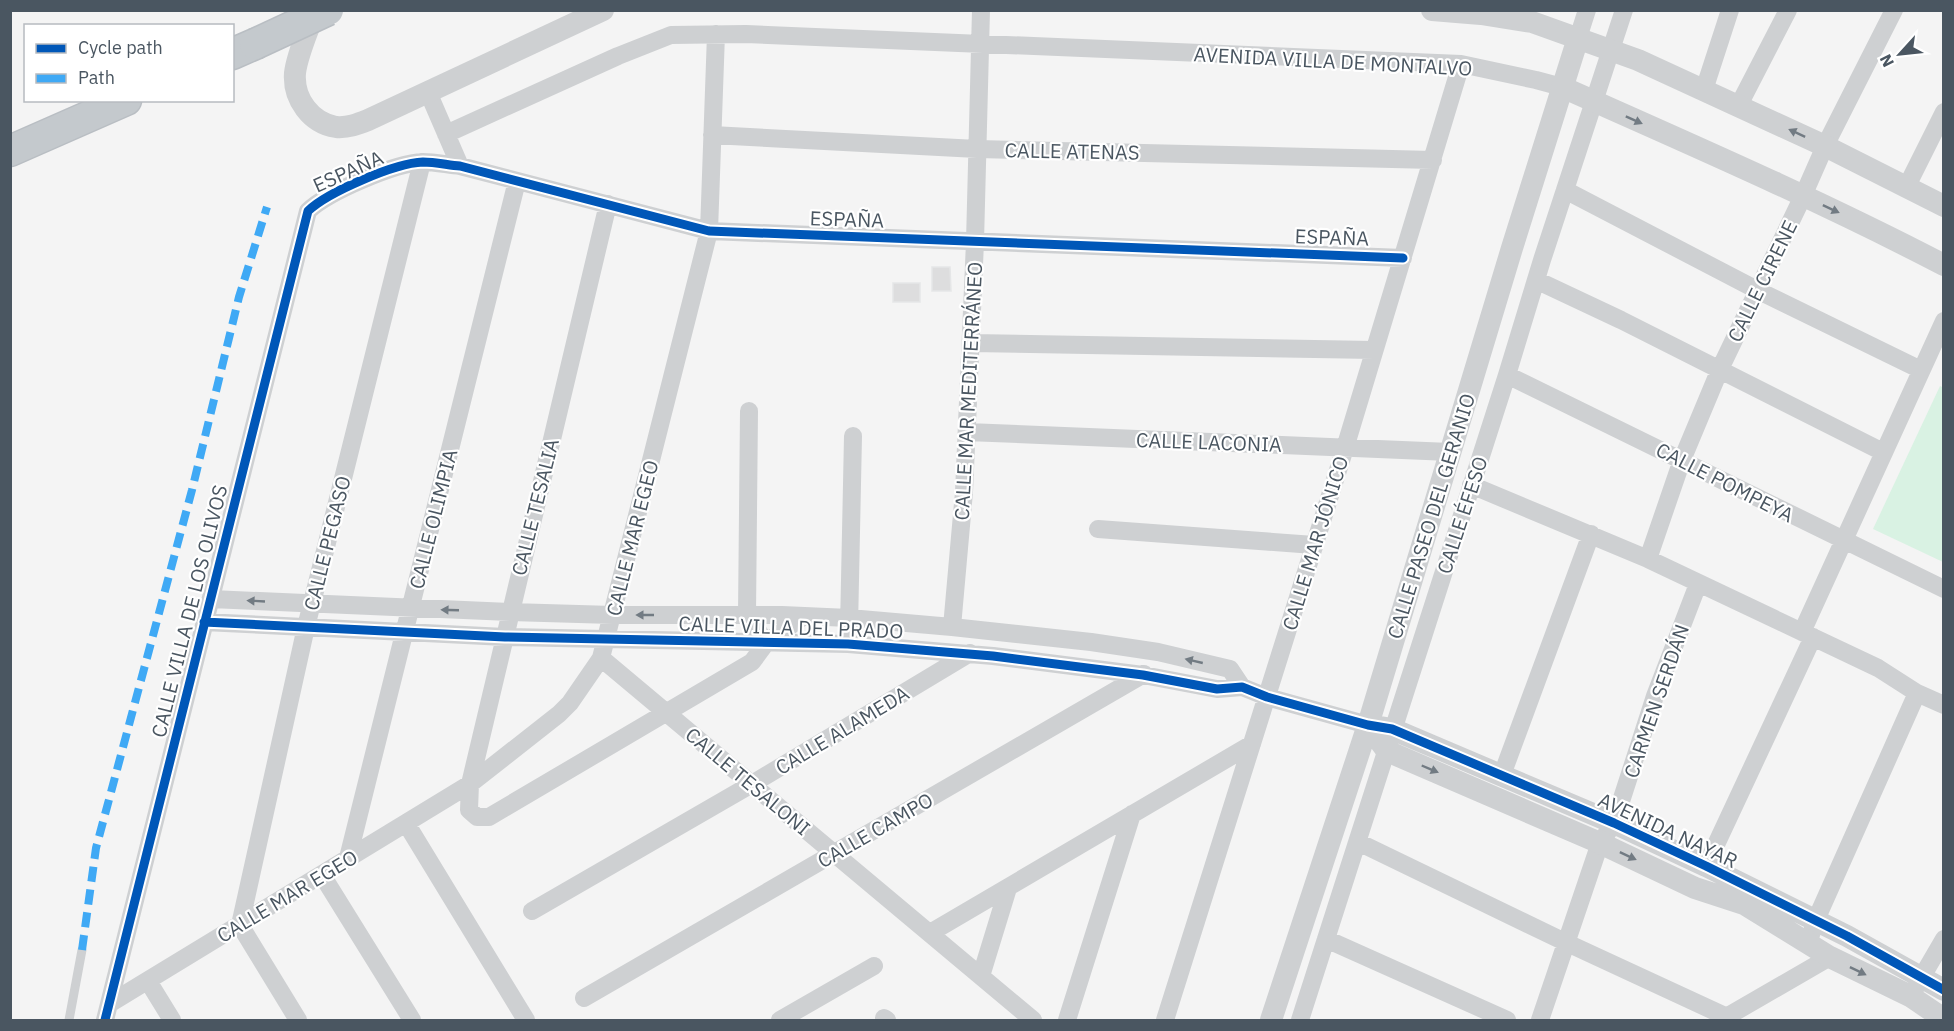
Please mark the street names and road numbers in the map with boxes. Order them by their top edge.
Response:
street label: AVENIDA VILLA DE MONTALVO [1193,40,1473,82]
street label: CALLE ATENAS [1004,136,1140,166]
street label: ESPAÑA [309,143,388,198]
street label: ESPAÑA [809,204,885,234]
street label: CALLE CIRENE [1721,216,1803,346]
street label: ESPAÑA [1294,222,1370,252]
street label: CALLE MAR MEDITERRÁNEO [948,261,988,521]
street label: CALLE PASEO DEL GERANIO [1381,390,1481,642]
street label: CALLE LACONIA [1136,426,1283,458]
street label: CALLE TESALIA [505,436,565,578]
street label: CALLE POMPEYA [1652,436,1799,528]
street label: CALLE OLIMPIA [403,446,463,592]
street label: CALLE MAR JÓNICO [1276,452,1354,634]
street label: CALLE ÉFESO [1430,453,1494,577]
street label: CALLE MAR EGEO [600,457,664,619]
street label: CALLE PEGASO [297,473,357,613]
street label: CALLE VILLA DE LOS OLIVOS [145,482,233,740]
street label: CALLE VILLA DEL PRADO [678,610,904,644]
street label: CARMEN SERDÁN [1617,620,1695,782]
street label: CALLE ALAMEDA [770,679,914,781]
street label: CALLE TESALONI [680,721,816,841]
street label: CALLE CAMPO [812,786,938,874]
street label: AVENIDA NAYAR [1594,786,1742,874]
street label: CALLE MAR EGEO [212,843,362,949]

